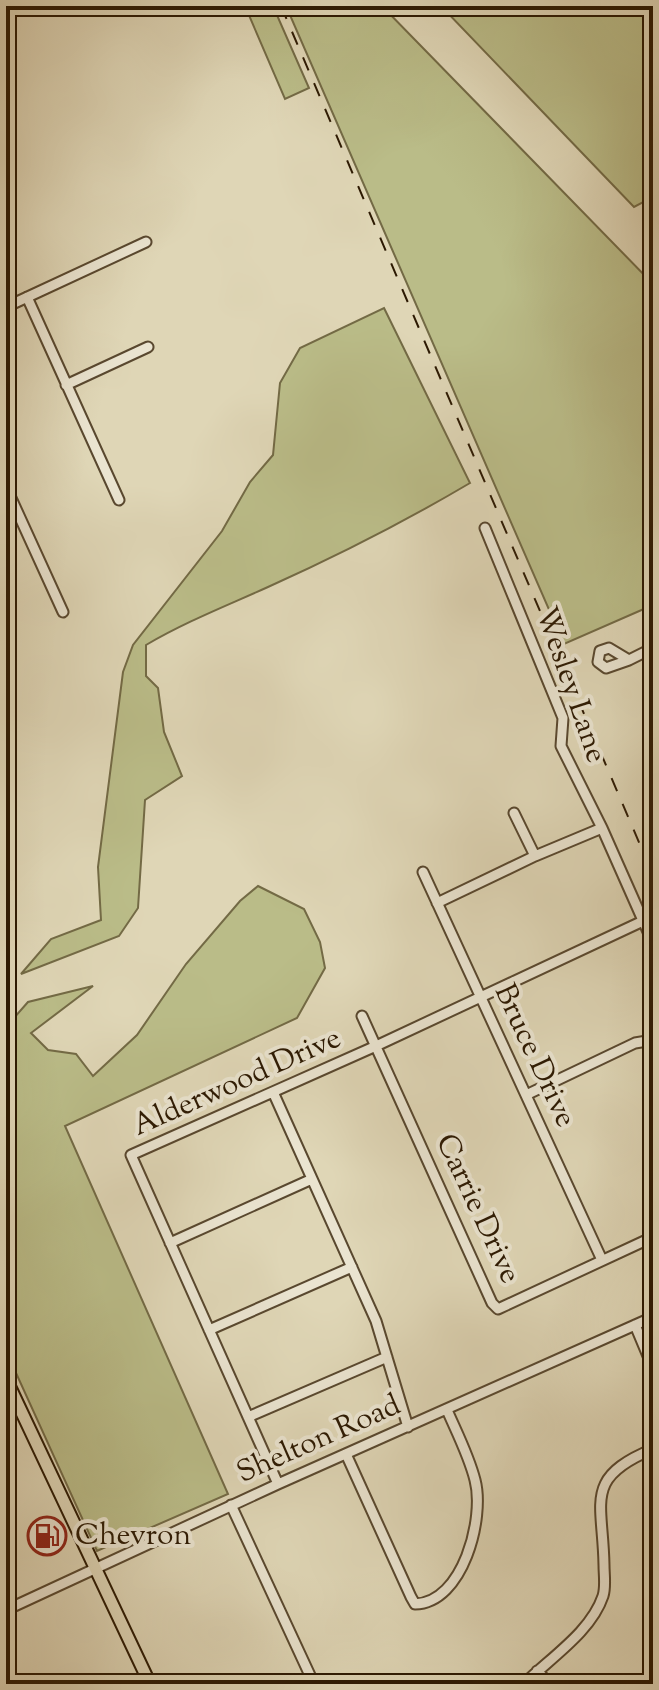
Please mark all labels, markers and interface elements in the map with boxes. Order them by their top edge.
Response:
street label: Wesley Lane [523,601,617,769]
street label: Bruce Drive [482,977,586,1135]
street label: Alderwood Drive [126,1018,348,1148]
street label: Carrie Drive [424,1127,530,1291]
street label: Shelton Road [230,1385,408,1495]
fuel station icon: Chevron [26,1515,68,1557]
place label: Chevron [75,1515,191,1558]

